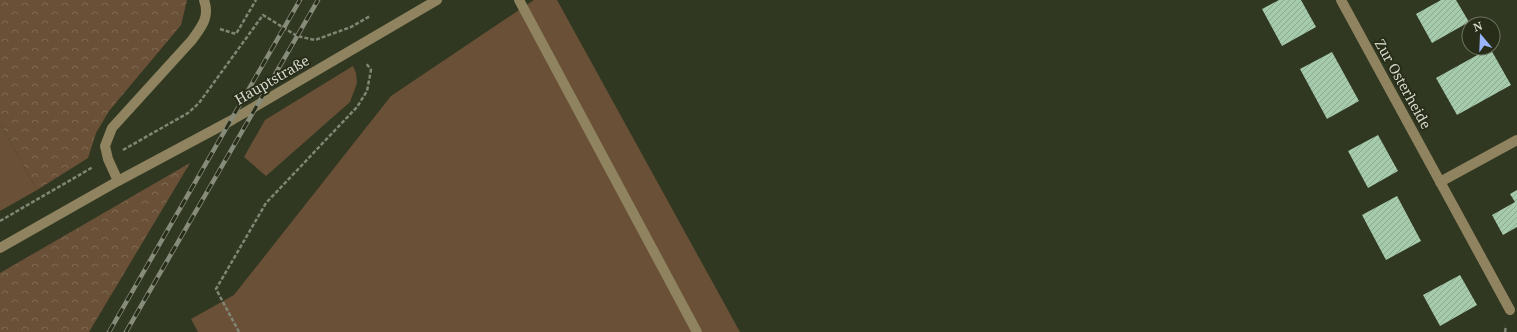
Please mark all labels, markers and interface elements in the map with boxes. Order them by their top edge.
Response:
north arrow [1461,16,1501,56]
text: N [1471,17,1484,35]
street label: Zur Osterheide [1371,35,1436,132]
street label: Hauptstraße [231,50,313,109]

